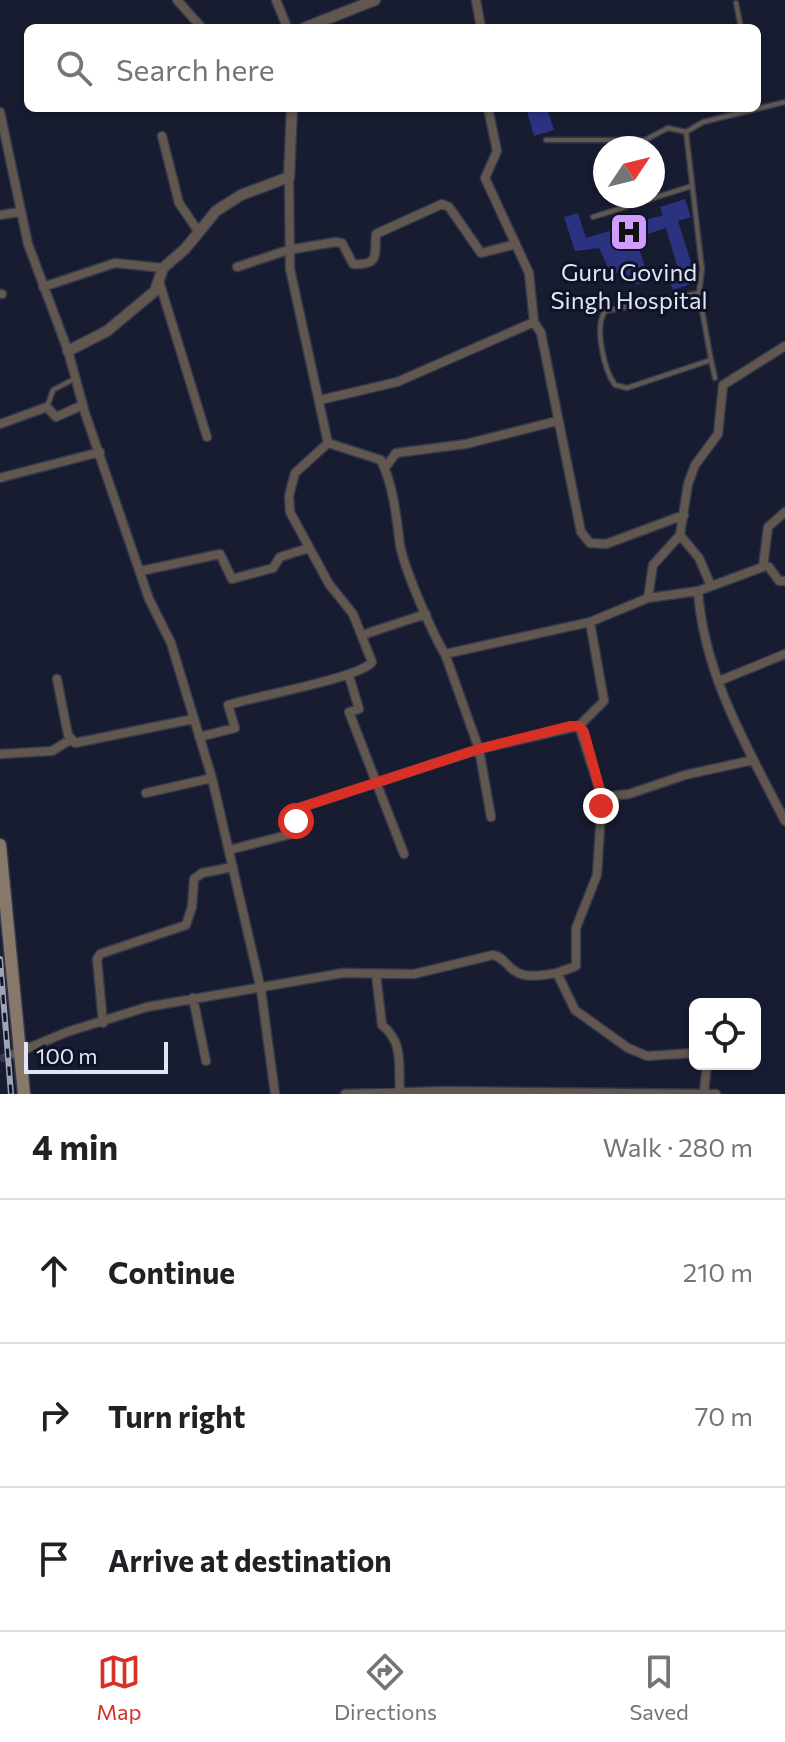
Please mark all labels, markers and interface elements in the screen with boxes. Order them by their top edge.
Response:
search box [24,24,761,112]
icon: search [52,46,96,90]
text: Search here [116,50,275,87]
north arrow [593,136,665,208]
hospital icon: Guru Govind Singh Hospital [608,211,650,253]
place label: Guru Govind Singh Hospital [550,257,708,314]
route end [583,788,619,824]
route start [278,803,314,839]
map controls [689,998,761,1070]
button: locate [689,998,761,1070]
scale bar [24,1038,168,1074]
text: 100 m [36,1042,98,1069]
text: 4 min [32,1125,118,1167]
text: Walk · 280 m [603,1131,753,1162]
icon: ahead [32,1249,76,1293]
text: Continue [108,1253,235,1290]
text: 210 m [683,1256,753,1287]
icon: right [32,1393,76,1437]
text: Turn right [108,1397,245,1434]
text: 70 m [695,1400,753,1431]
icon: arrive [32,1537,76,1581]
text: Arrive at destination [108,1541,392,1578]
tab: Map [96,1650,142,1725]
tab: Directions [334,1650,437,1725]
tab: Saved [629,1650,689,1725]

